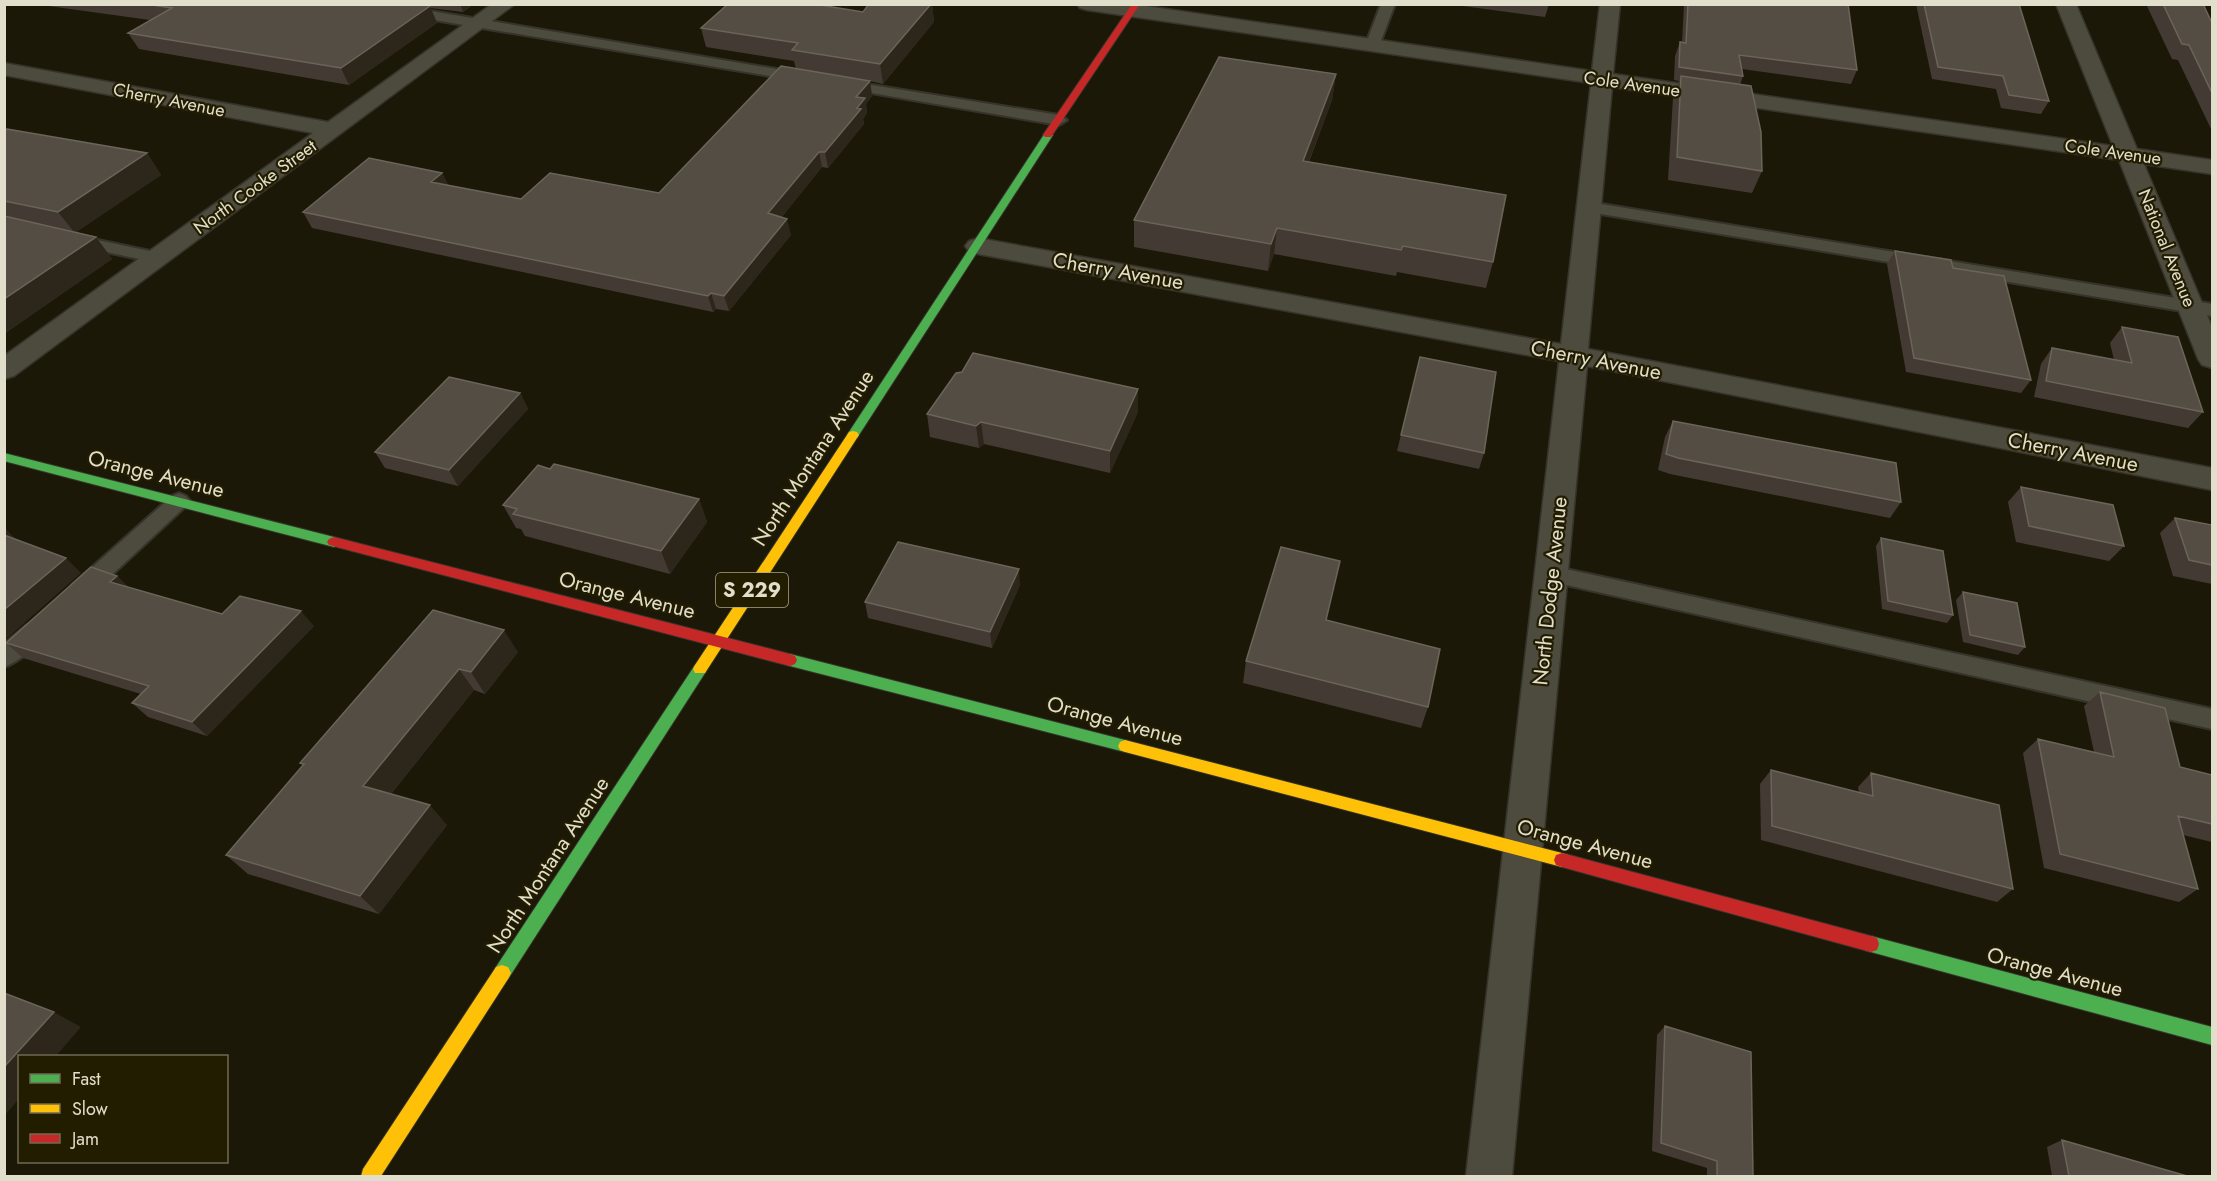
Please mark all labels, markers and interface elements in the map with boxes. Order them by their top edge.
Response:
street label: Cole Avenue [1582,64,1682,104]
street label: Cherry Avenue [111,76,227,124]
street label: Cole Avenue [2063,132,2163,172]
street label: North Cooke Street [188,133,322,241]
street label: National Avenue [2132,185,2202,311]
street label: Cherry Avenue [1050,245,1186,297]
street label: Cherry Avenue [1528,333,1664,387]
street label: North Montana Avenue [745,364,881,552]
street label: Cherry Avenue [2005,425,2141,479]
street label: Orange Avenue [85,443,227,505]
street label: North Dodge Avenue [1525,495,1575,687]
street label: Orange Avenue [556,564,698,626]
road number: S 229 [716,573,788,607]
street label: Orange Avenue [1044,688,1186,754]
street label: North Montana Avenue [480,771,616,959]
street label: Orange Avenue [1514,811,1656,877]
street label: Orange Avenue [1984,939,2126,1005]
legend [18,1055,228,1163]
text: Fast [72,1066,101,1092]
text: Slow [72,1096,109,1122]
text: Jam [70,1126,99,1152]

